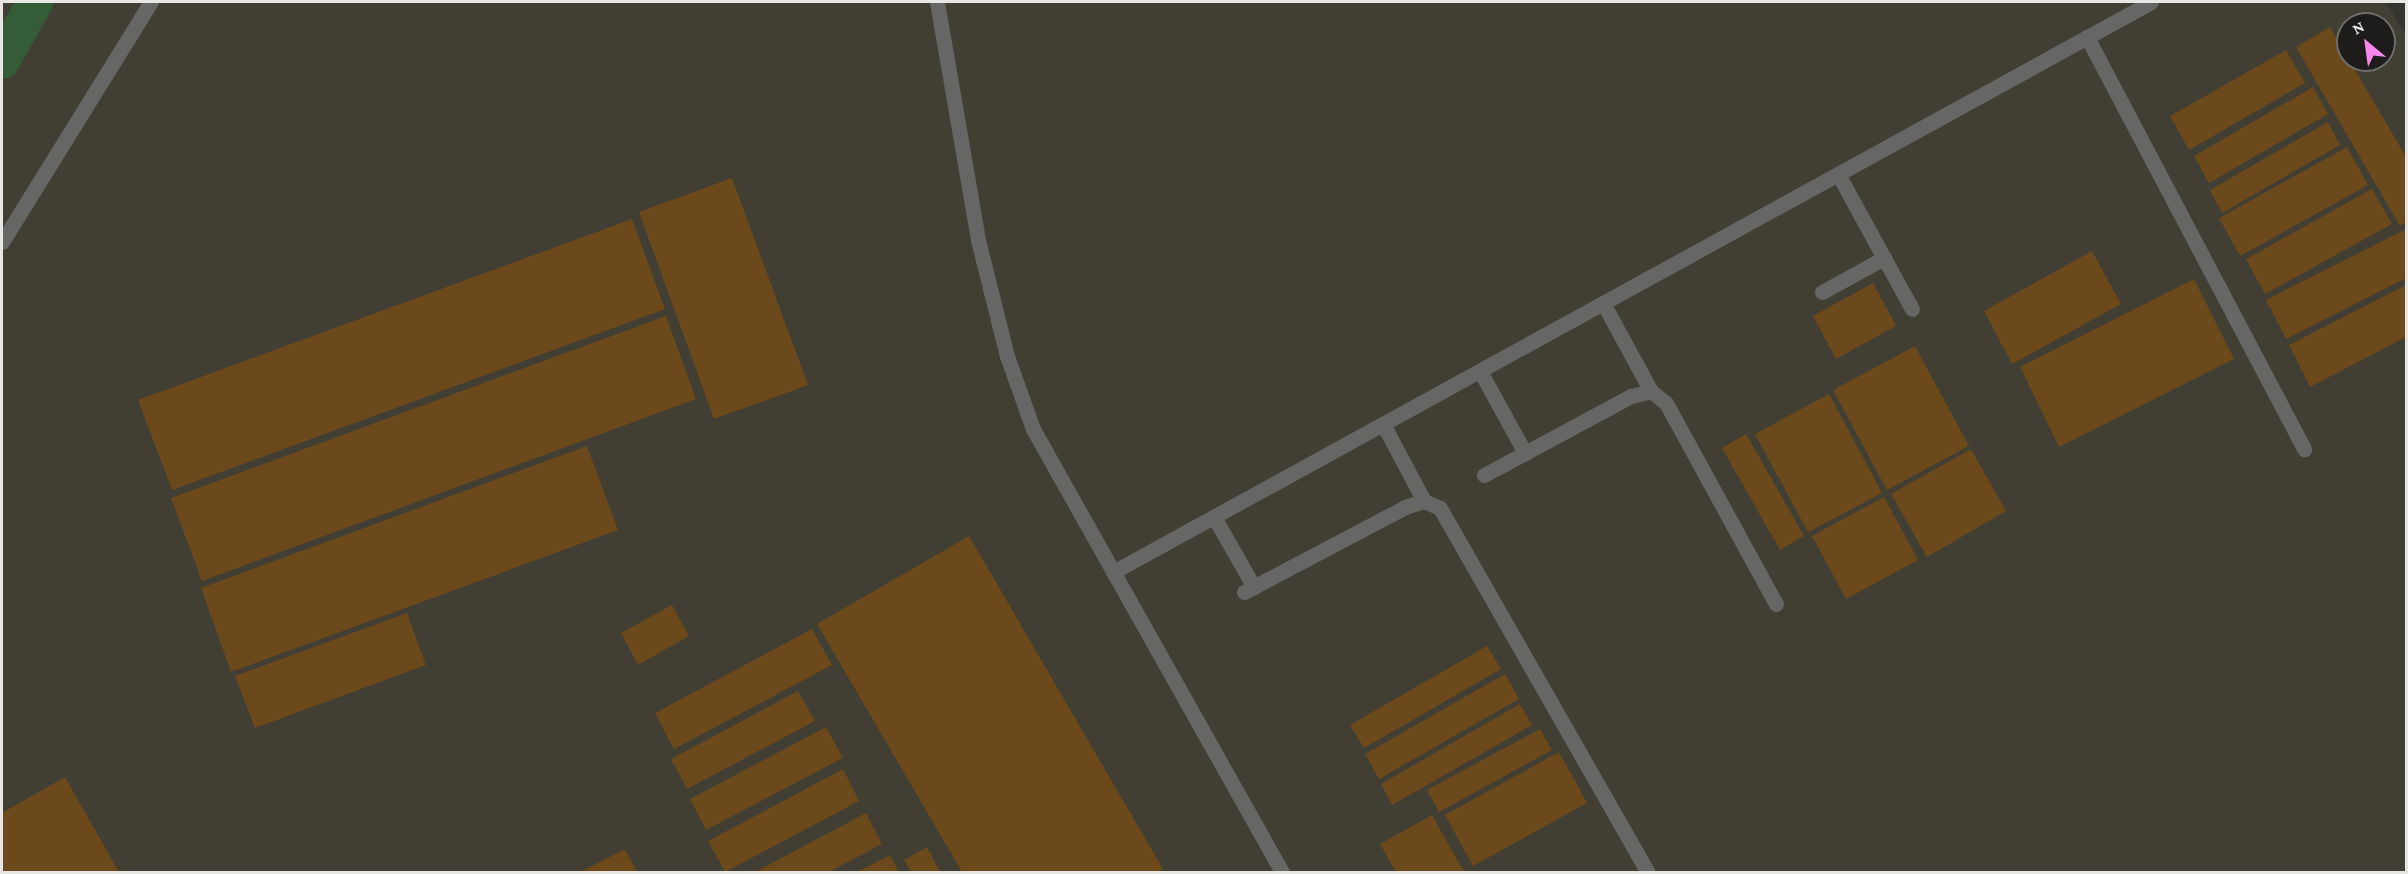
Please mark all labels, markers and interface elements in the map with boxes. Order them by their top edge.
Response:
north arrow [2336,12,2396,72]
text: N [2349,17,2367,38]

